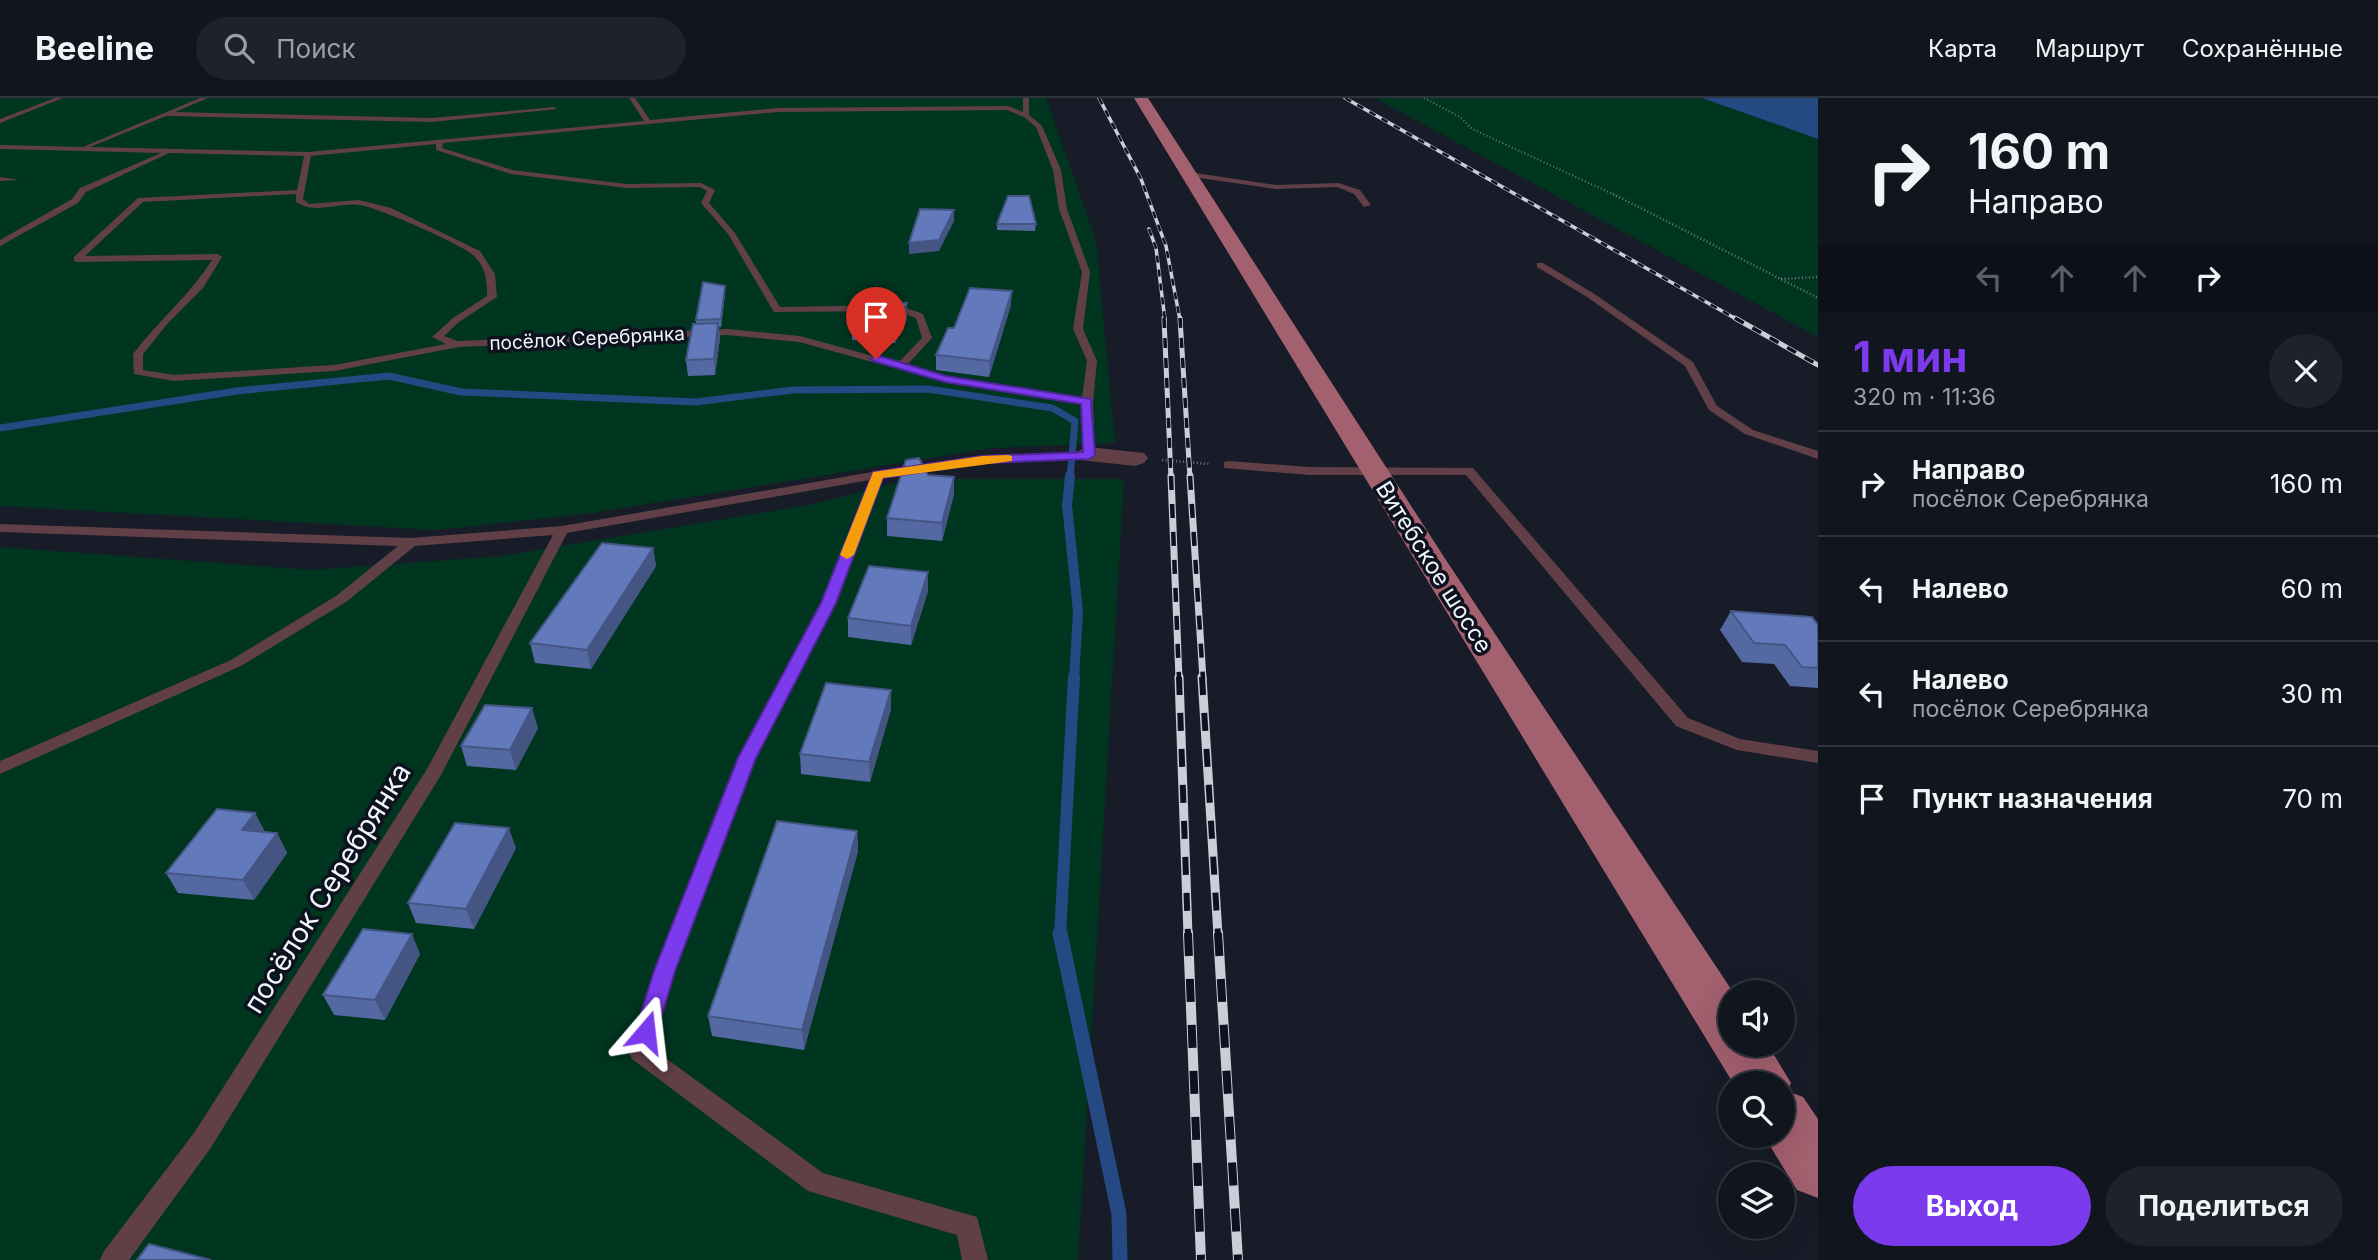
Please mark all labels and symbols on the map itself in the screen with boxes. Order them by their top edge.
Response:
pin [846,287,906,359]
street label: посёлок Серебрянка [489,322,685,355]
street label: Витебское шоссе [1370,476,1498,658]
street label: посёлок Серебрянка [236,757,418,1019]
position arrow [609,995,683,1069]

